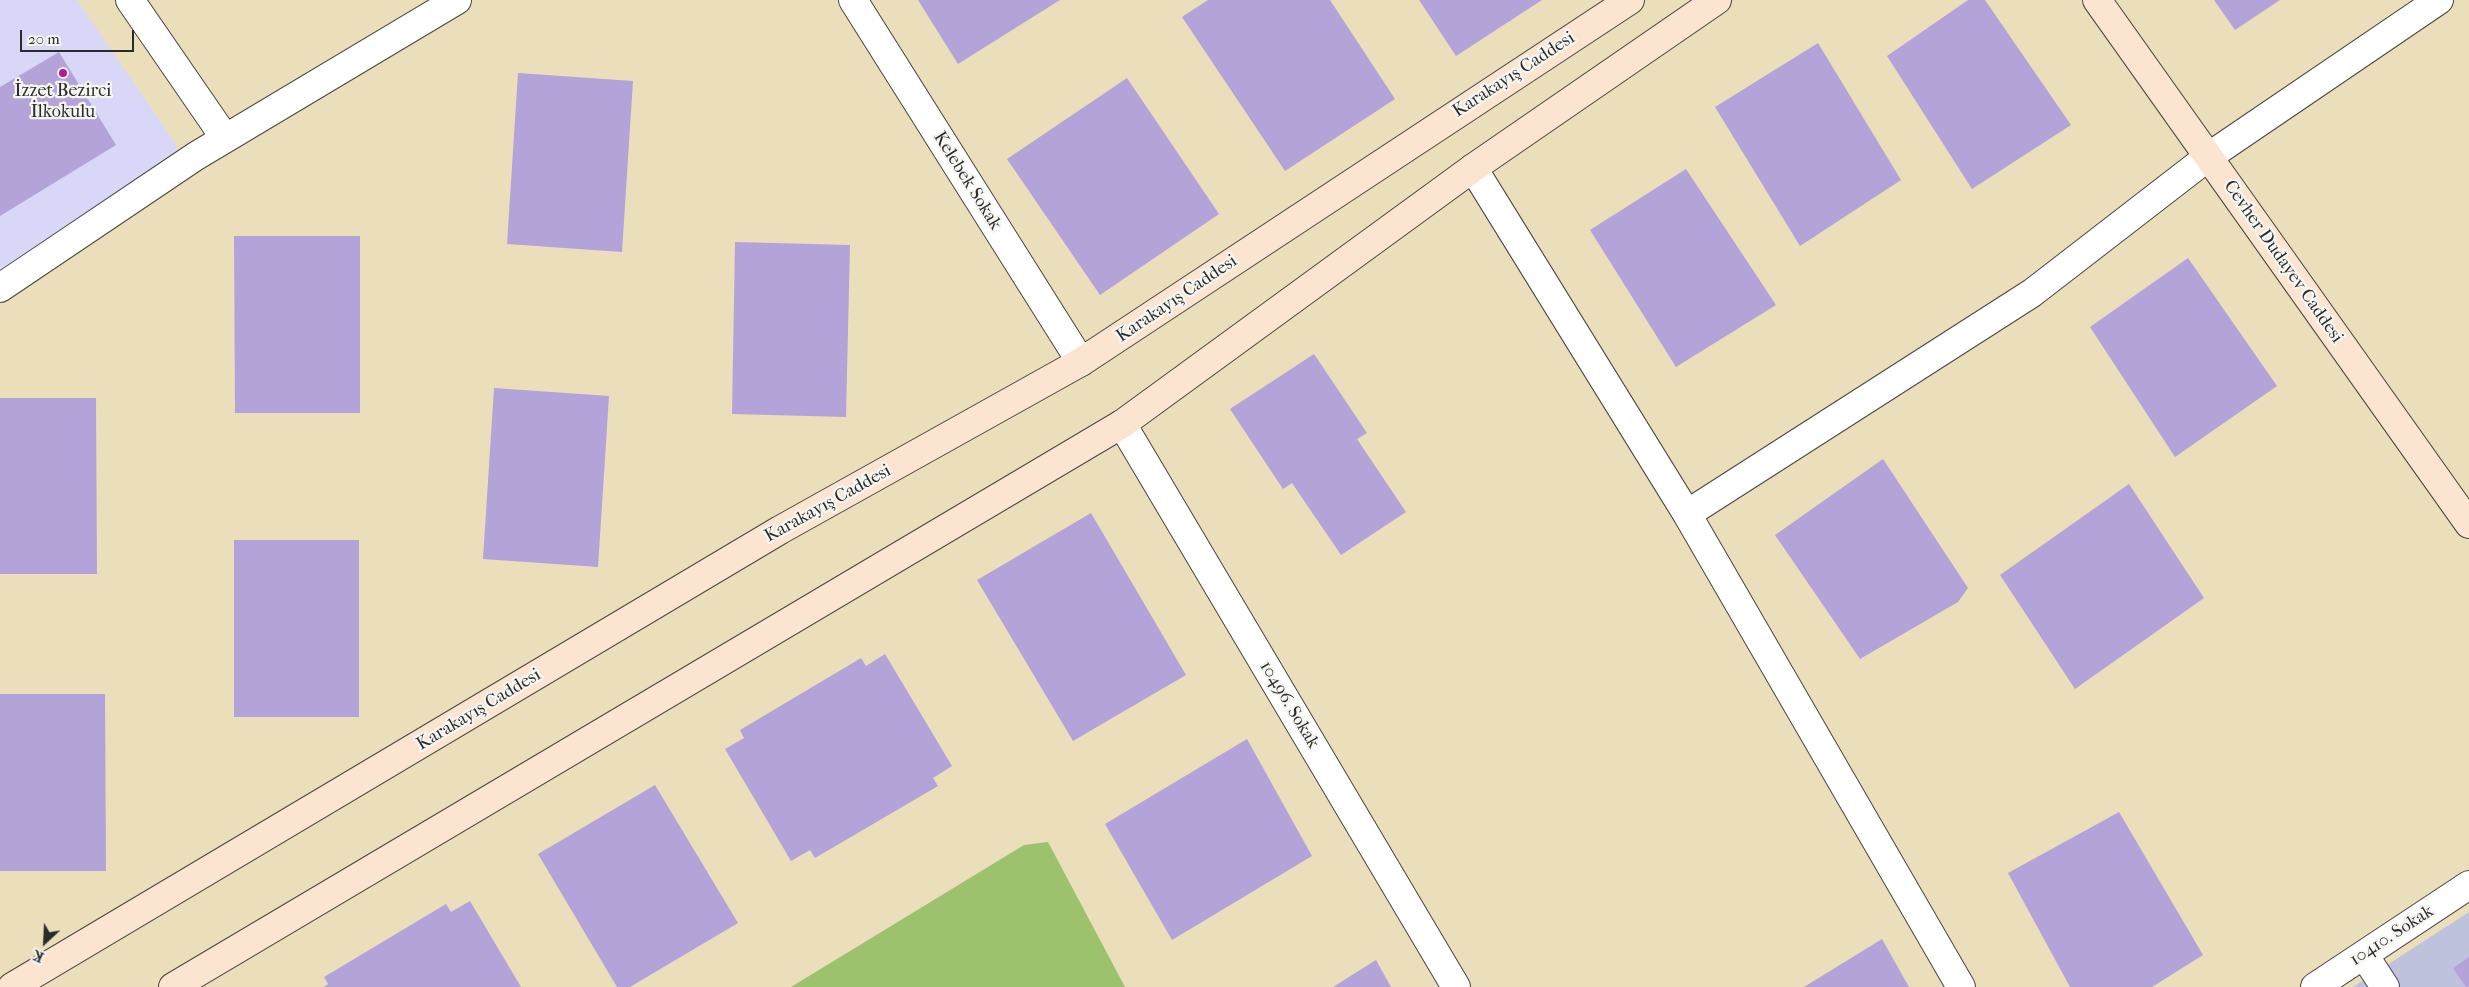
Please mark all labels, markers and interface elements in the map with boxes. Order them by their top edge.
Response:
scale bar [22,20,136,52]
street label: Karakayış Caddesi [1449,28,1579,122]
text: 20 m [28,30,60,48]
marker: İzzet Bezirci İlkokulu [57,67,69,79]
place label: İzzet Bezirci İlkokulu [15,81,111,124]
street label: Kelebek Sokak [928,128,1006,234]
street label: Cevher Dudayev Caddesi [2219,177,2347,347]
street label: Karakayış Caddesi [1112,251,1242,347]
street label: Karakayış Caddesi [761,460,895,548]
street label: 10496. Sokak [1254,657,1324,753]
street label: Karakayış Caddesi [413,664,545,756]
street label: 10410. Sokak [2346,901,2438,971]
north arrow [20,917,70,967]
text: K [30,946,47,966]

